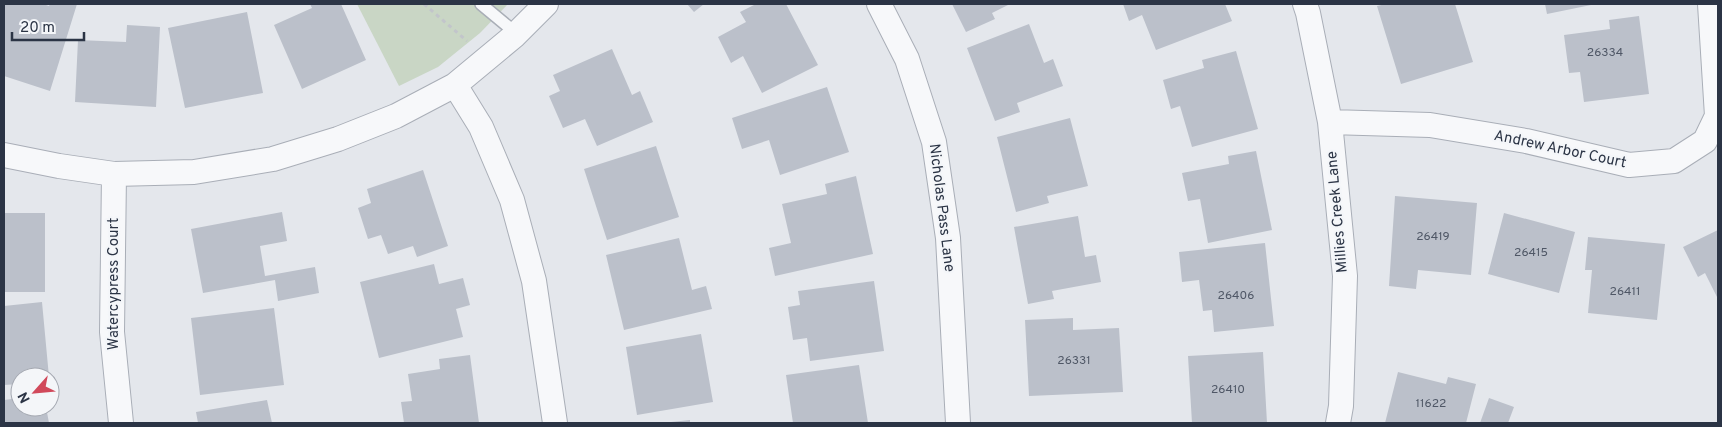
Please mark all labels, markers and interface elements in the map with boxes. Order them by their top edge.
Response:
scale bar [12,10,85,42]
text: 20 m [20,19,55,38]
house number: 26334 [1587,45,1623,61]
street label: Andrew Arbor Court [1492,127,1628,173]
street label: Nicholas Pass Lane [924,143,958,273]
street label: Millies Creek Lane [1323,150,1353,274]
street label: Watercypress Court [105,218,124,350]
house number: 26419 [1416,229,1450,245]
house number: 26415 [1514,245,1548,261]
house number: 26411 [1610,284,1640,300]
house number: 26406 [1218,288,1254,304]
house number: 26331 [1057,353,1091,369]
north arrow [10,367,60,417]
house number: 26410 [1211,382,1245,398]
text: N [15,389,35,406]
house number: 11622 [1416,396,1446,412]

